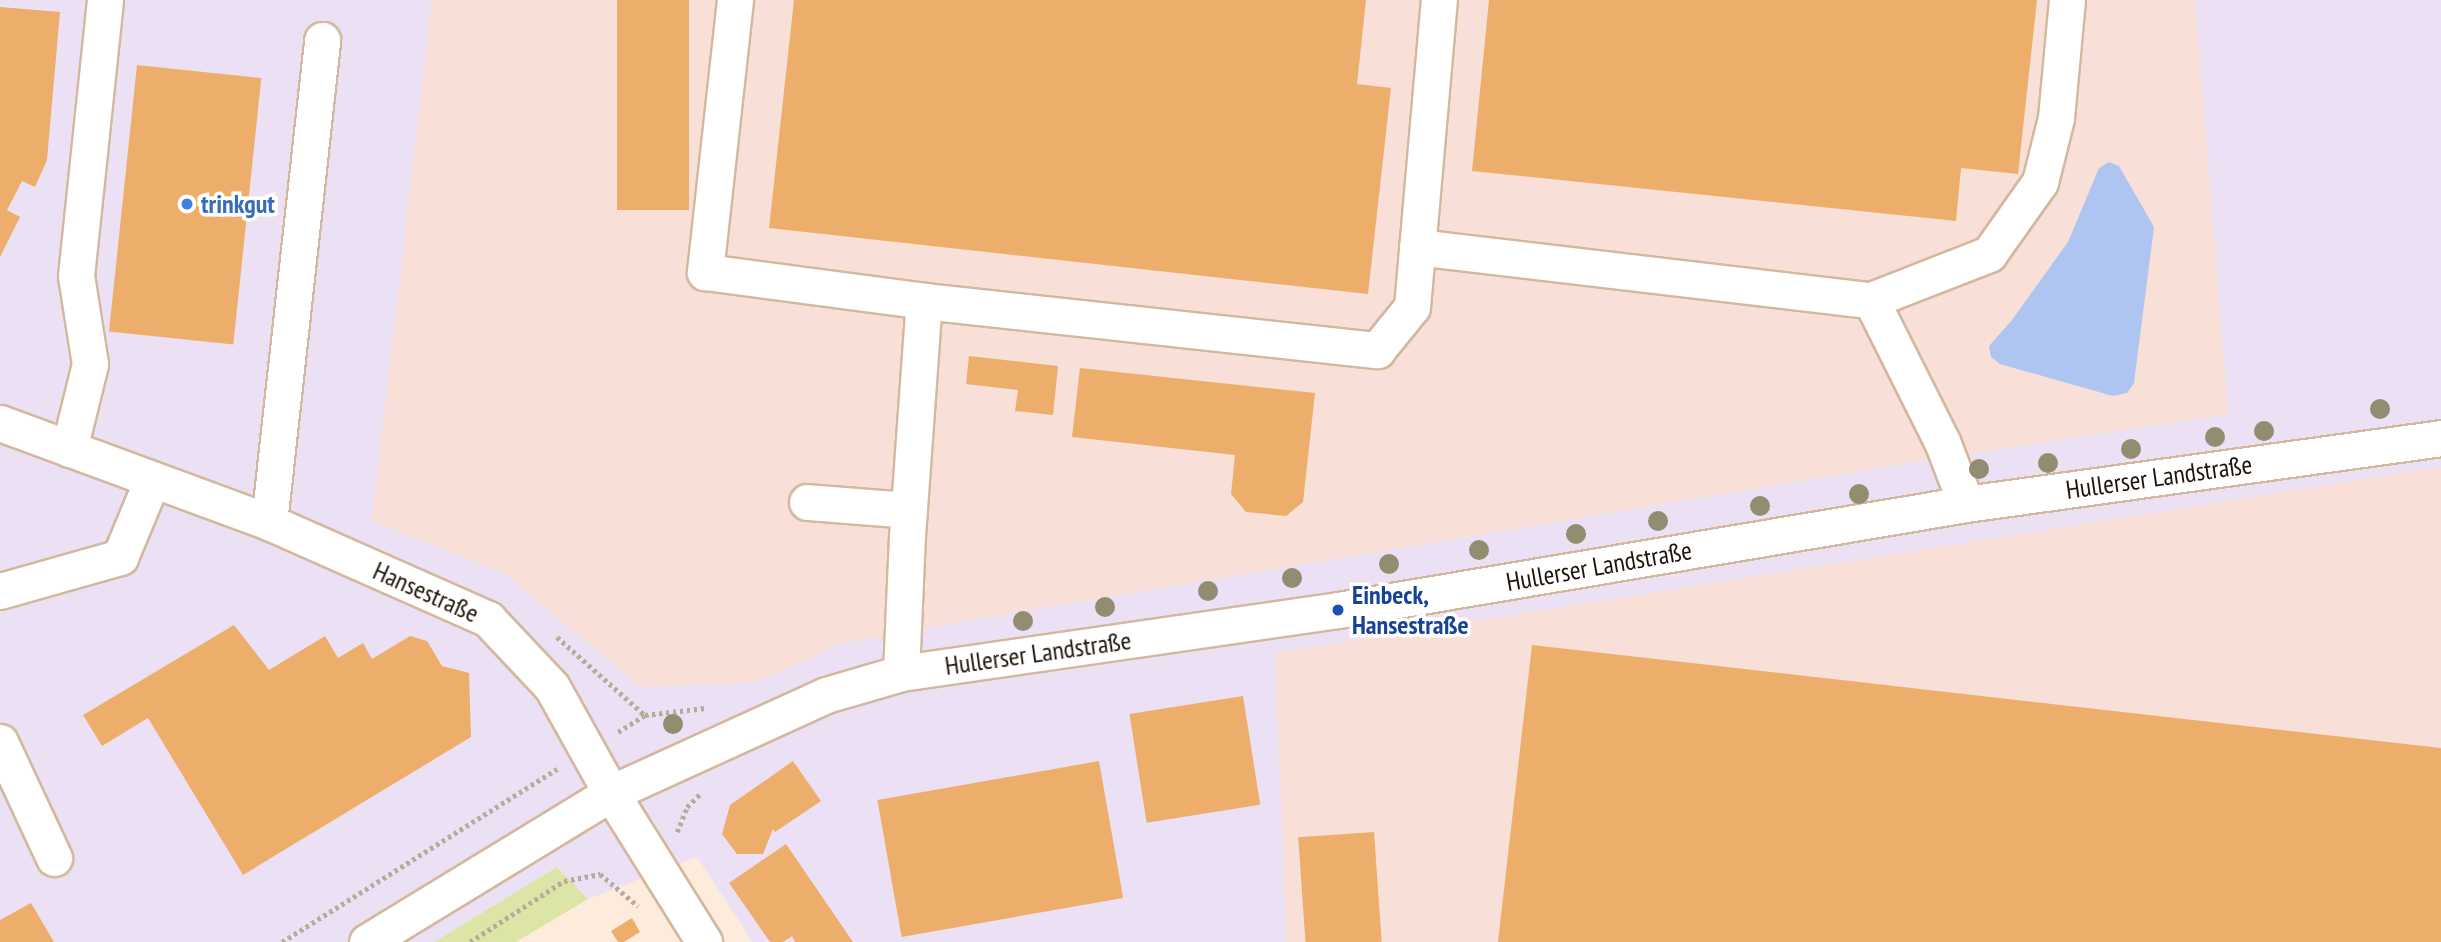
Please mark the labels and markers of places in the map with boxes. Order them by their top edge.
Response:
place label: trinkgut [201,188,275,220]
marker: trinkgut [179,196,195,212]
place label: Einbeck, Hansestraße [1352,579,1469,640]
marker: Einbeck, Hansestraße [1330,602,1346,618]

